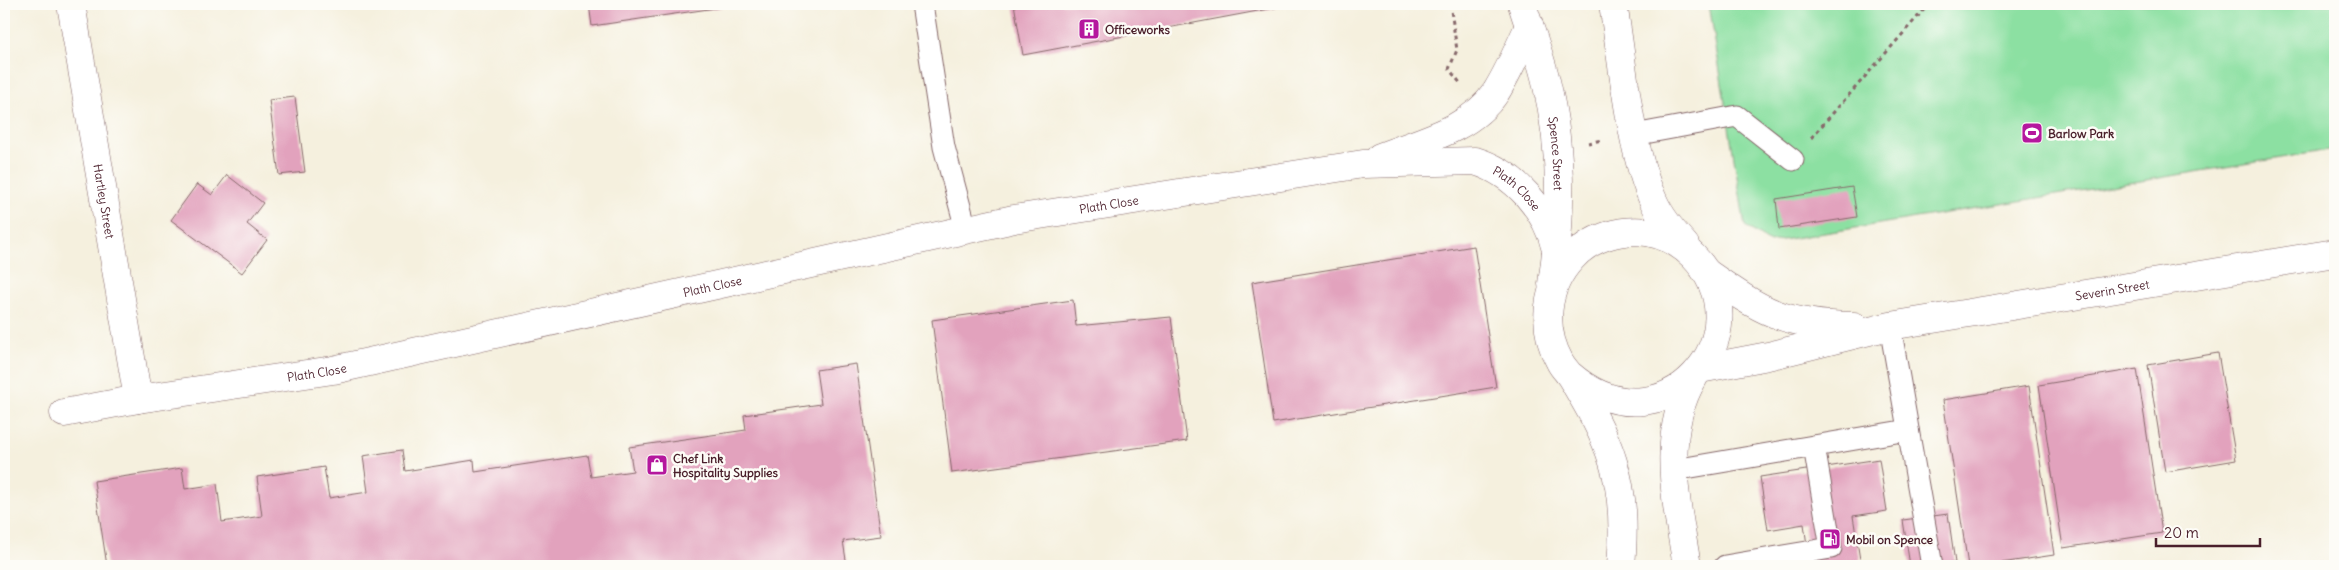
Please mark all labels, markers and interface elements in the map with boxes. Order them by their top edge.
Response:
building icon: Officeworks [1077,17,1101,41]
place label: Officeworks [1105,22,1170,37]
street label: Spence Street [1546,115,1566,191]
sports icon: Barlow Park [2020,121,2044,145]
place label: Barlow Park [2048,126,2114,141]
street label: Plath Close [1490,162,1544,213]
street label: Hartley Street [91,163,118,240]
street label: Plath Close [1078,192,1140,216]
street label: Plath Close [681,272,743,300]
street label: Severin Street [2074,276,2150,303]
street label: Plath Close [286,360,348,384]
place label: Chef Link Hospitality Supplies [673,451,779,481]
shop icon: Chef Link Hospitality Supplies [645,453,669,477]
scale bar [2156,515,2260,547]
text: 20 m [2164,523,2199,542]
fuel station icon: Mobil on Spence [1818,527,1842,551]
place label: Mobil on Spence [1846,532,1934,548]

